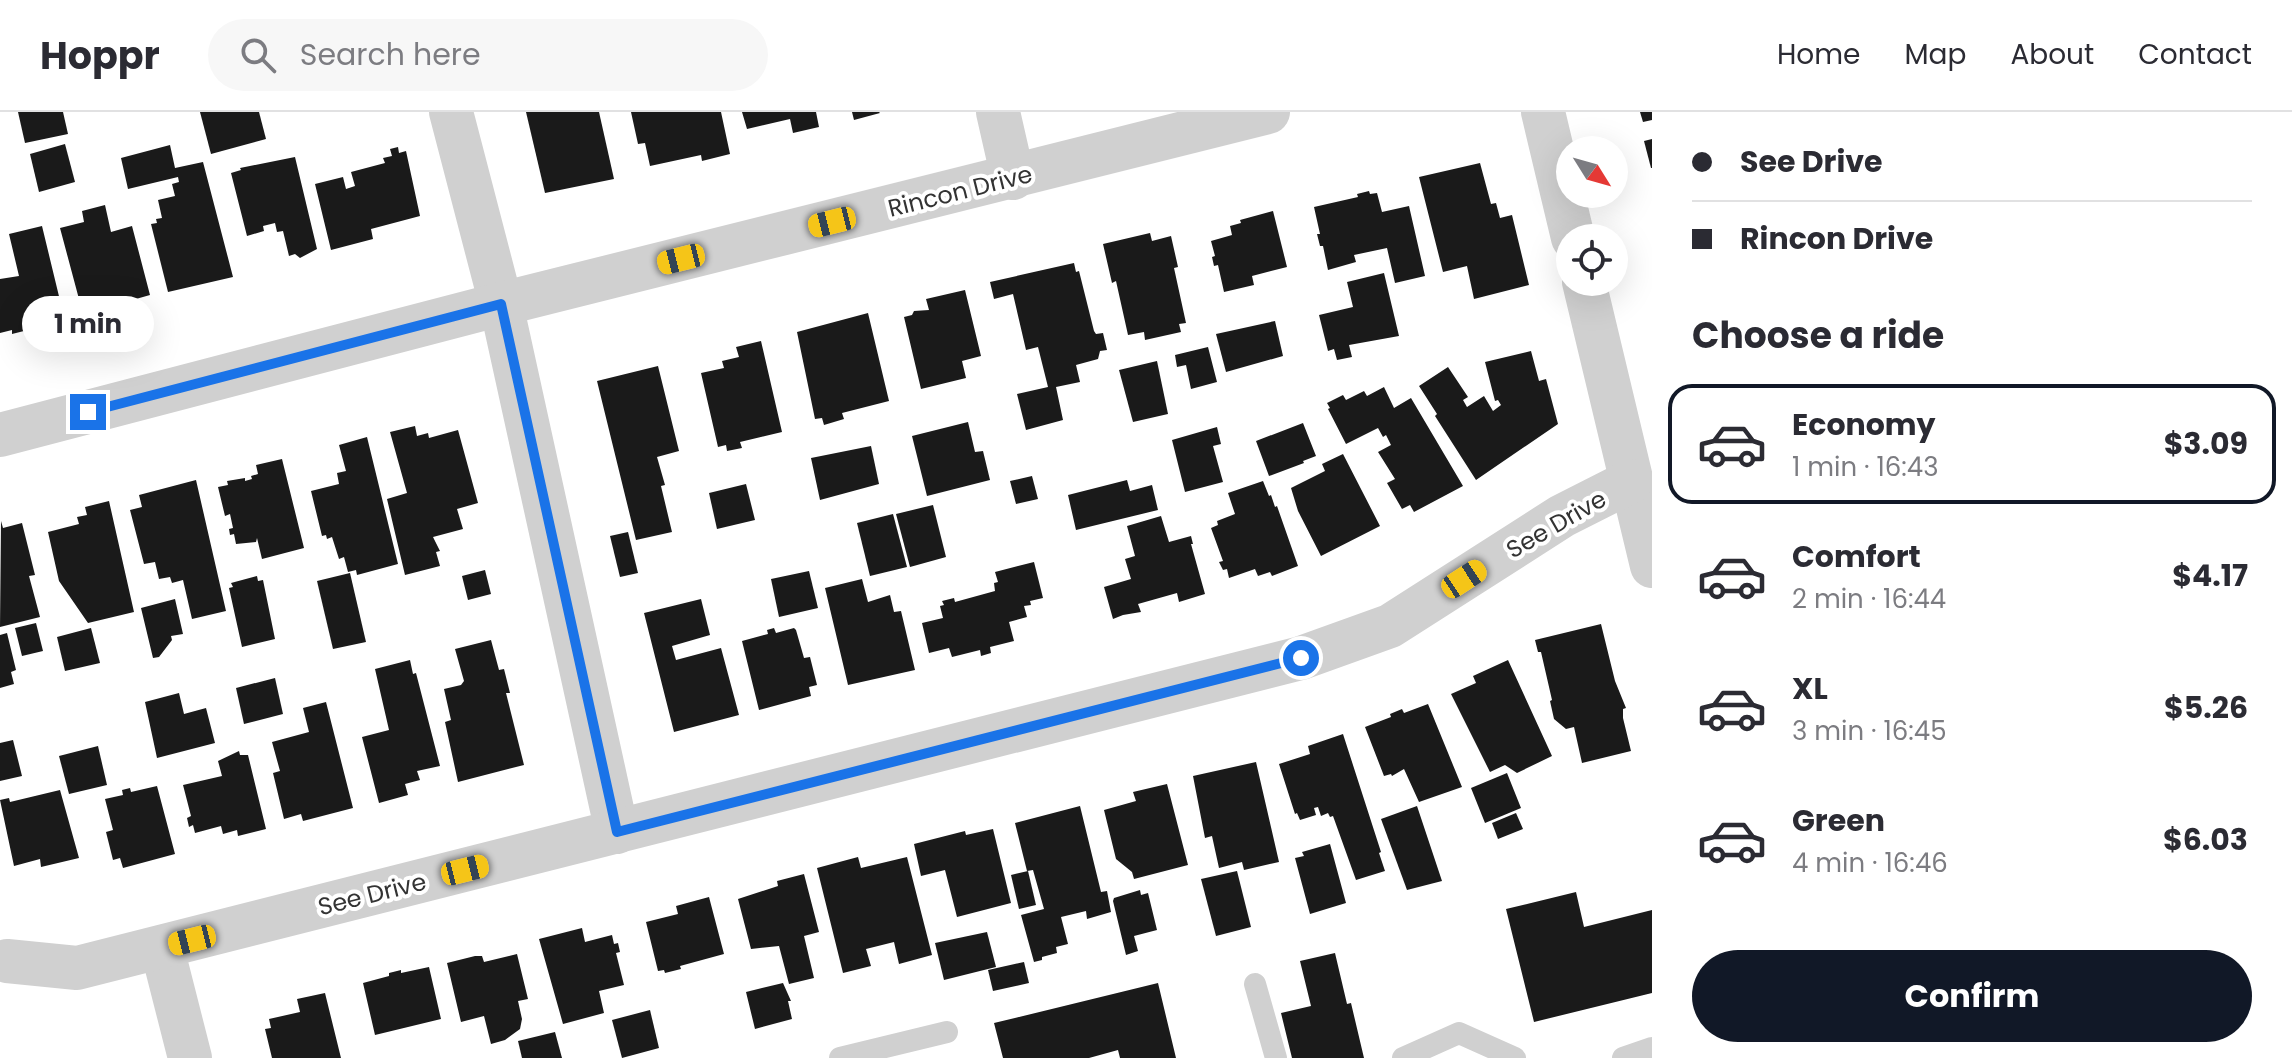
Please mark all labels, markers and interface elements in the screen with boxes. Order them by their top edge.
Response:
search box [208,19,768,91]
text: Hoppr [40,29,160,82]
icon: search [236,33,280,77]
text: Search here [300,33,481,76]
text: Home [1777,35,1860,74]
text: Map [1904,35,1966,74]
text: About [2010,35,2094,74]
text: Contact [2138,35,2252,74]
north arrow [1556,136,1628,208]
map controls [1556,136,1628,296]
text: See Drive [1740,140,1883,183]
street label: Rincon Drive [884,157,1036,225]
car [806,205,858,239]
text: Rincon Drive [1740,217,1933,260]
button: locate [1556,224,1628,296]
car [655,242,707,276]
callout: 1 min [22,296,154,352]
text: 1 min [54,306,122,342]
text: Choose a ride [1692,310,1944,361]
route end [70,394,106,430]
text: Economy [1792,403,1936,446]
icon: car [1696,408,1768,480]
text: $3.09 [2164,422,2248,465]
text: 1 min · 16:43 [1792,449,1939,485]
street label: See Drive [1500,482,1612,566]
text: Comfort [1792,535,1921,578]
icon: car [1696,540,1768,612]
text: $4.17 [2172,554,2248,597]
car [1437,556,1491,602]
text: 2 min · 16:44 [1792,581,1946,617]
route start [1283,640,1319,676]
text: XL [1792,667,1828,710]
icon: car [1696,672,1768,744]
text: $5.26 [2164,686,2248,729]
text: 3 min · 16:45 [1792,713,1947,749]
text: Green [1792,799,1885,842]
icon: car [1696,804,1768,876]
text: $6.03 [2163,818,2248,861]
text: 4 min · 16:46 [1792,845,1948,881]
car [439,853,491,887]
street label: See Drive [314,865,430,923]
car [166,923,218,957]
button: Confirm [1692,950,2252,1042]

